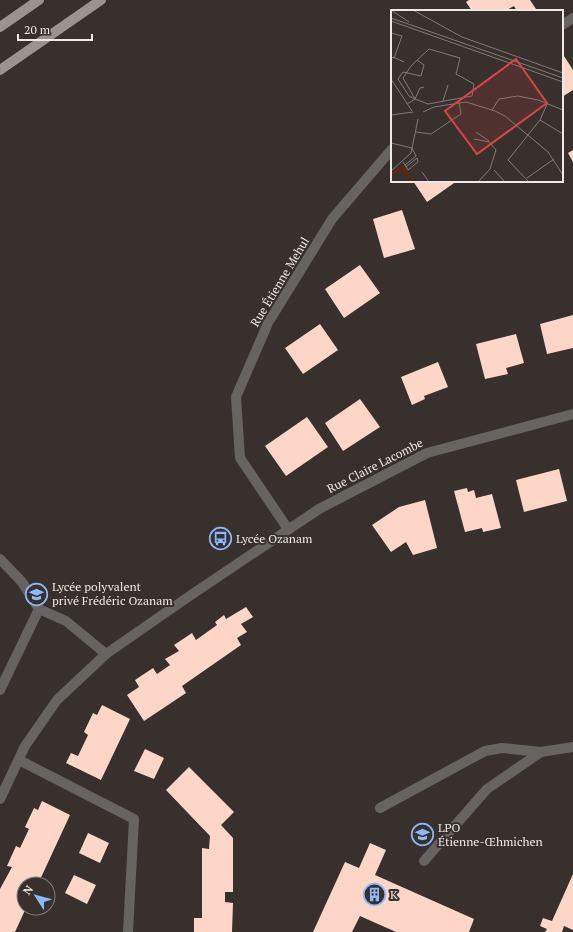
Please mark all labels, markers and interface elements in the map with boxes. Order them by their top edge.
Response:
inset map [391,10,563,182]
scale bar [18,16,92,42]
text: 20 m [24,22,51,37]
street label: Rue Étienne Mehul [247,234,312,329]
street label: Rue Claire Lacombe [324,435,425,496]
bus stop icon: Lycée Ozanam [208,526,234,552]
place label: Lycée Ozanam [236,531,313,546]
place label: Lycée polyvalent privé Frédéric Ozanam [52,579,173,608]
school or university icon: Lycée polyvalent privé Frédéric Ozanam [24,581,50,607]
place label: LPO Étienne-Œhmichen [438,820,543,849]
school or university icon: LPO Étienne-Œhmichen [409,822,435,848]
north arrow [16,876,56,916]
text: N [20,882,36,898]
building icon: K [362,882,388,908]
place label: K [390,887,398,902]

